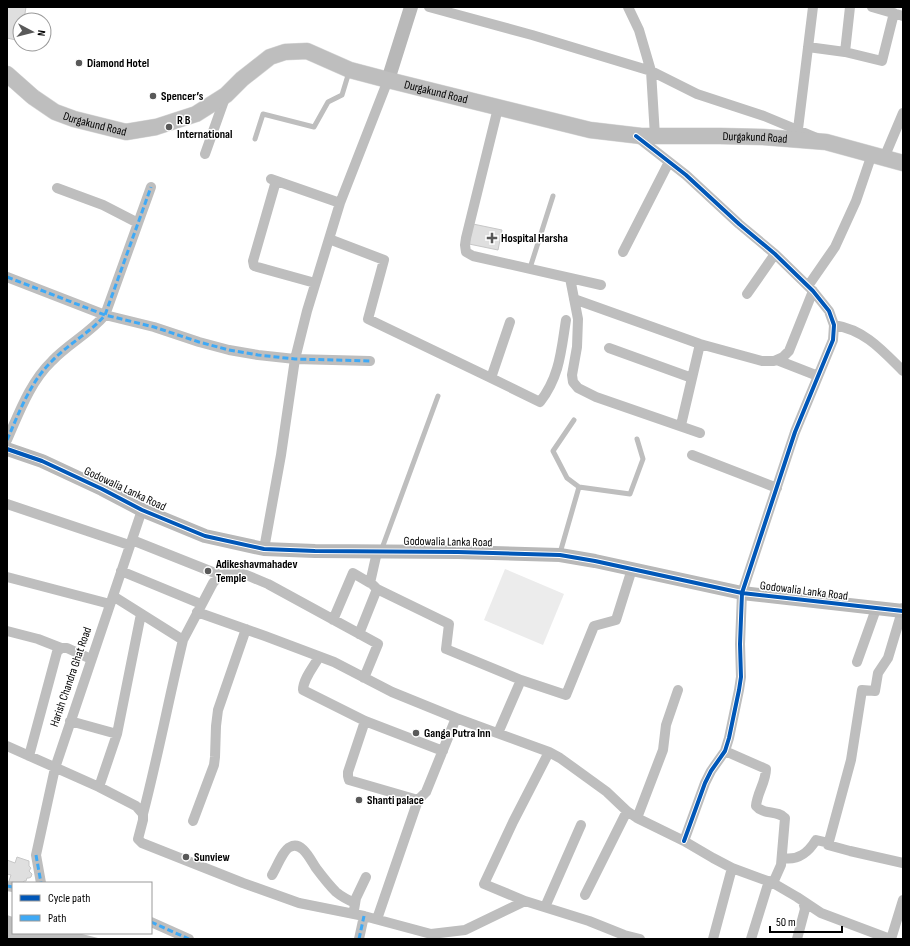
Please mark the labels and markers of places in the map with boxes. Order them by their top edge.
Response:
place label: Diamond Hotel [87,56,149,71]
marker: Diamond Hotel [74,58,84,68]
place label: Spencer’s [161,89,204,104]
marker: Spencer’s [148,91,158,101]
place label: R B International [177,113,232,142]
marker: R B International [164,122,174,132]
place label: Hospital Harsha [501,231,568,246]
marker: Hospital Harsha [486,232,498,244]
place label: Adikeshavmahadev Temple [215,557,297,586]
marker: Adikeshavmahadev Temple [203,566,213,576]
place label: Ganga Putra Inn [424,726,491,741]
marker: Ganga Putra Inn [411,728,421,738]
place label: Shanti palace [367,793,424,808]
marker: Shanti palace [354,795,364,805]
place label: Sunview [194,850,230,865]
marker: Sunview [181,852,191,862]

